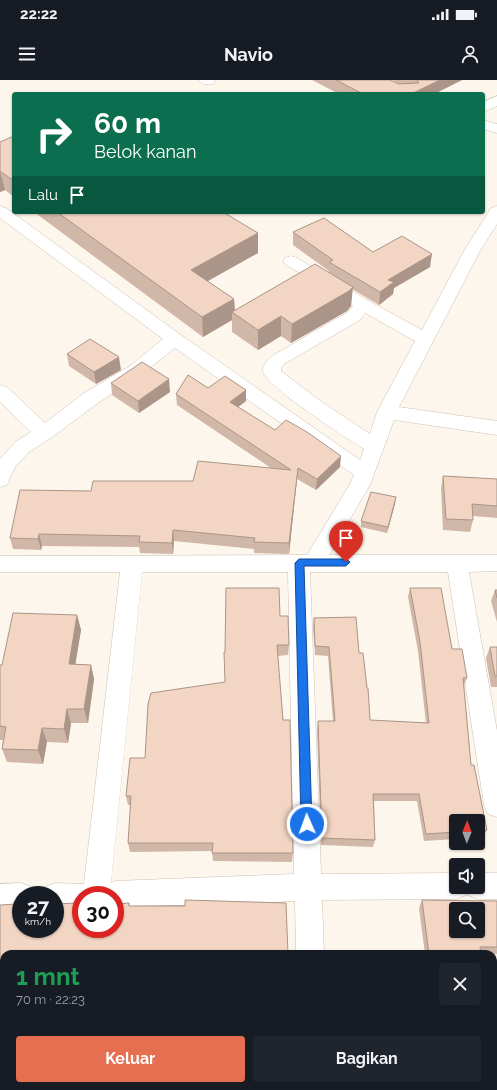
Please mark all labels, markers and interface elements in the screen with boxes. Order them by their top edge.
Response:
text: 22:22 [20,5,58,23]
icon: menu [16,43,38,65]
icon: person [459,43,481,65]
text: Navio [224,44,273,65]
text: 60 m [94,107,161,140]
icon: right [28,108,80,160]
text: Belok kanan [94,141,196,162]
icon: arrive [66,184,88,206]
text: Lalu [28,186,58,204]
pin [329,521,363,562]
icon: arrive [335,527,357,549]
position arrow [286,803,328,845]
north arrow [449,814,485,850]
map controls [449,814,485,938]
button: sound [449,858,485,894]
speed limit sign: 30 [72,886,124,938]
text: 27 [27,895,49,919]
button: search [449,902,485,938]
text: km/h [25,916,51,927]
text: 1 mnt [16,962,80,991]
button: close [439,963,481,1005]
text: 70 m · 22:23 [16,992,85,1007]
button: Keluar [16,1036,245,1082]
button: Bagikan [253,1036,481,1082]

